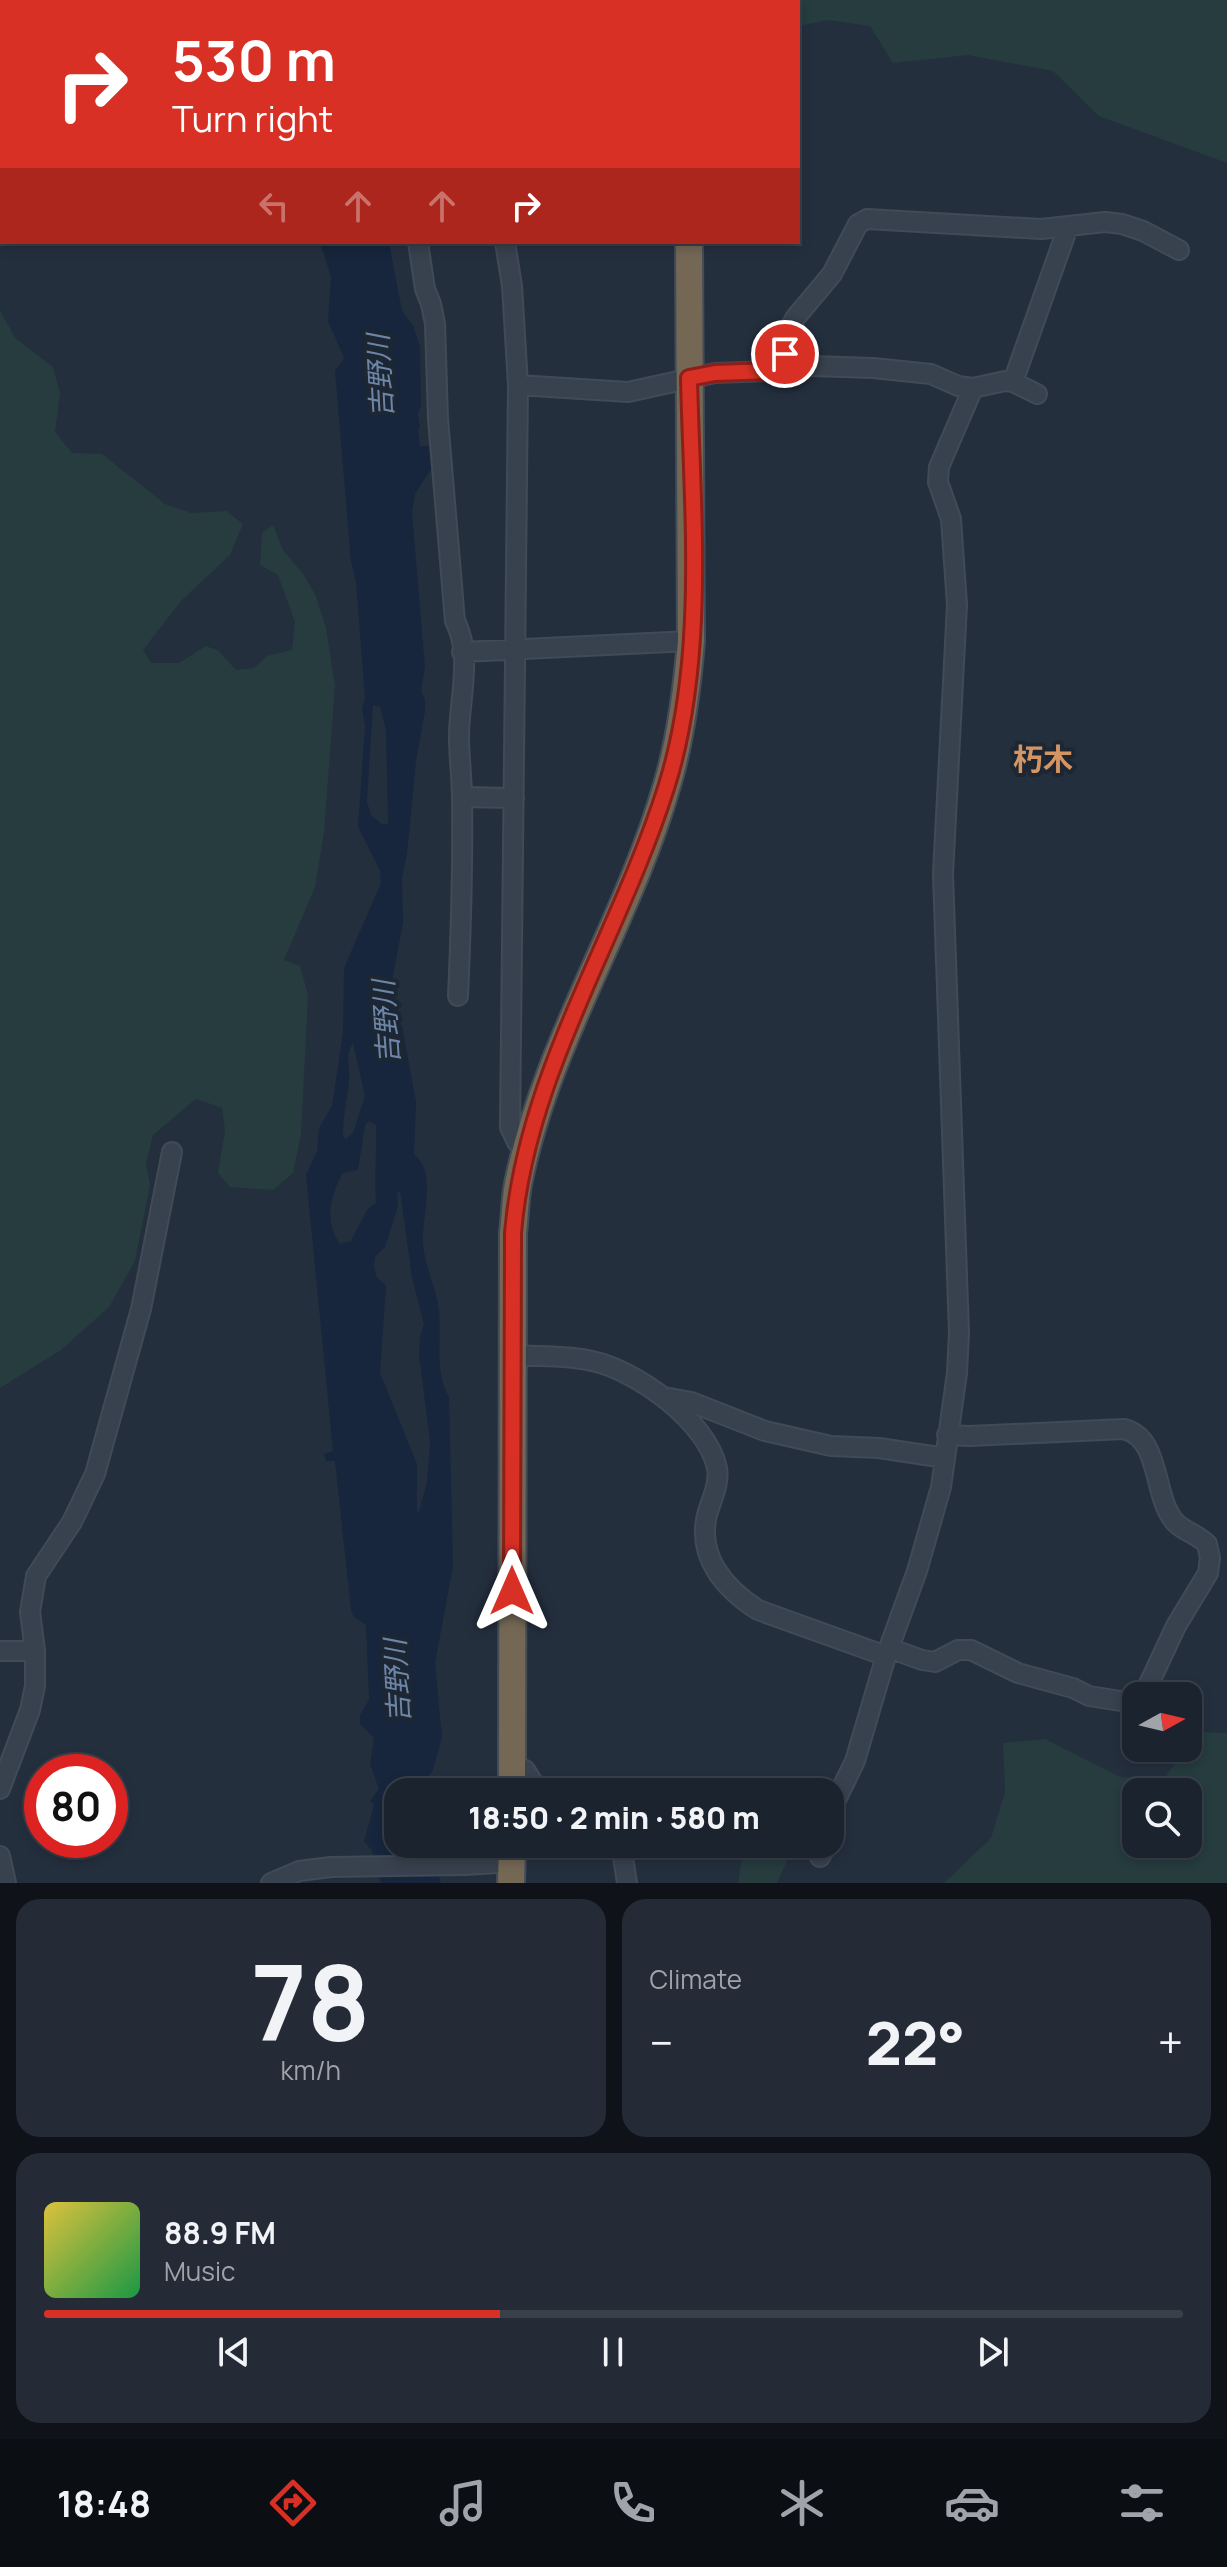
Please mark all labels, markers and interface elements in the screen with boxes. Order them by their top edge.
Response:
text: 530 m [172,21,336,98]
icon: right [40,32,144,136]
text: Turn right [172,94,333,143]
icon: left [252,184,296,228]
icon: ahead [336,184,380,228]
icon: ahead [420,184,464,228]
icon: right [504,184,548,228]
pin [751,320,819,388]
water label: 吉野川 [358,330,400,419]
icon: arrive [763,332,807,376]
district label: 朽木 [1013,738,1073,779]
water label: 吉野川 [363,976,407,1065]
position arrow [470,1549,554,1633]
water label: 吉野川 [375,1635,417,1724]
north arrow [1122,1682,1202,1762]
map controls [1122,1682,1202,1858]
speed limit sign: 80 [24,1754,128,1858]
button: search [1122,1778,1202,1858]
text: 18:50 · 2 min · 580 m [468,1797,760,1838]
text: 78 [251,1929,370,2071]
text: Climate [650,1961,742,1997]
text: 22° [866,2001,965,2083]
text: − [650,2012,673,2072]
text: + [1158,2012,1183,2072]
text: km/h [281,2052,341,2088]
text: 88.9 FM [164,2212,276,2253]
text: Music [164,2253,235,2289]
icon: previous [212,2330,256,2374]
icon: pause [591,2330,635,2374]
icon: next [971,2330,1015,2374]
icon: directions [265,2475,321,2531]
icon: music [435,2475,491,2531]
icon: phone [605,2475,661,2531]
icon: climate [774,2475,830,2531]
icon: car [944,2475,1000,2531]
icon: filters [1114,2475,1170,2531]
text: 18:48 [57,2479,151,2528]

